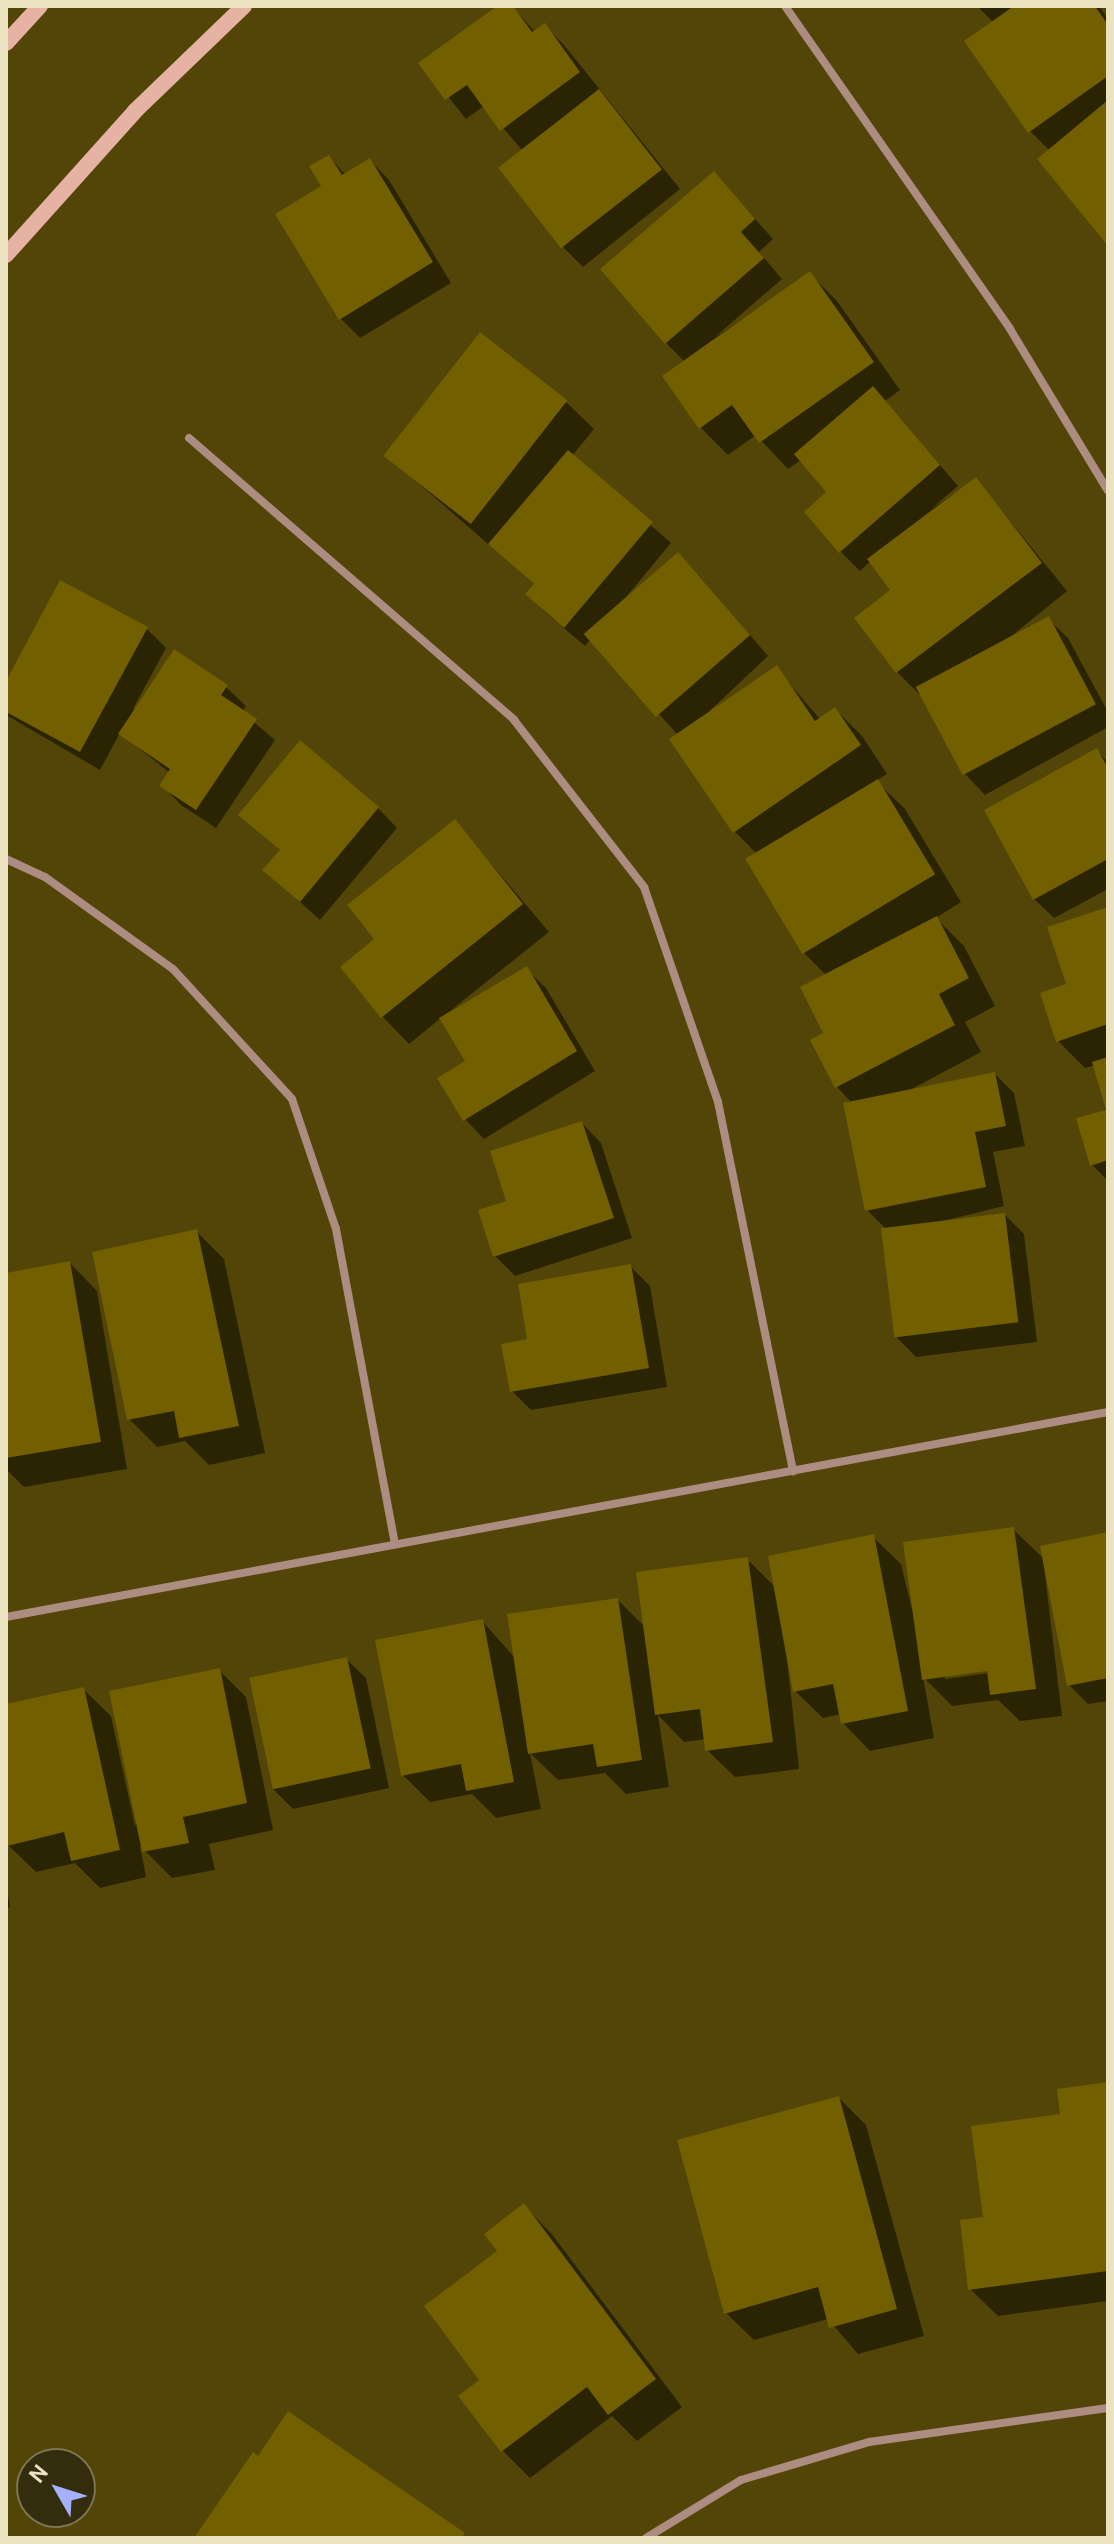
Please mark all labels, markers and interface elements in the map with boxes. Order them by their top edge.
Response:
north arrow [16,2448,96,2528]
text: N [23,2459,54,2488]

